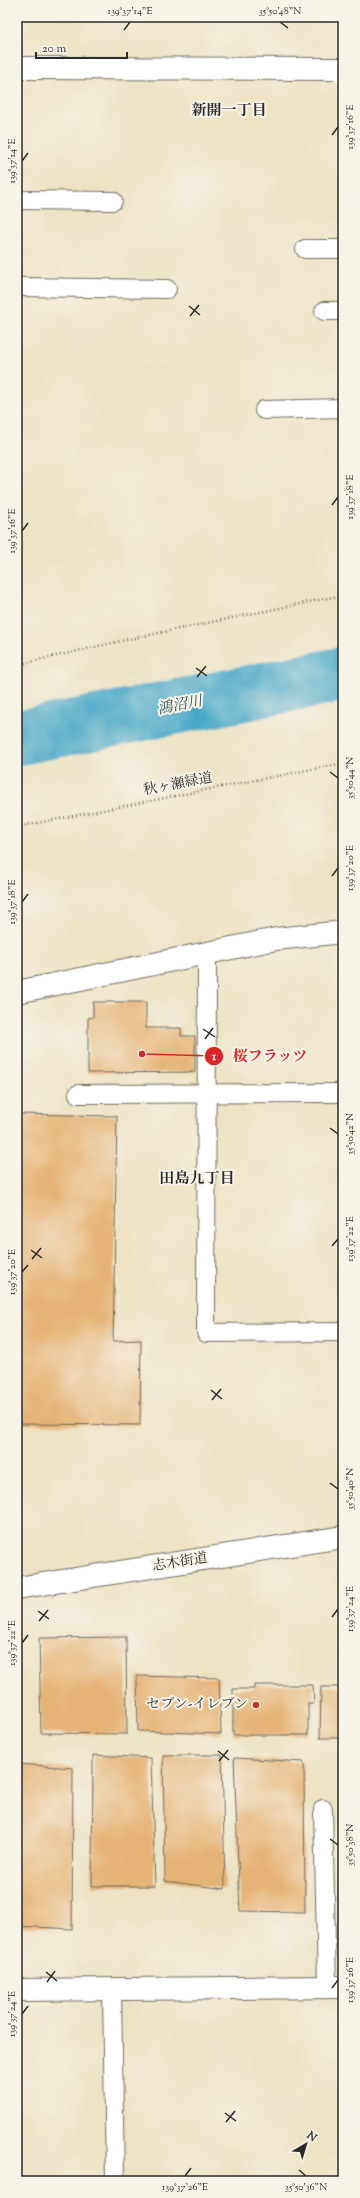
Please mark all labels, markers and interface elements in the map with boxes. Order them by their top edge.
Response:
text: 139°37'14"E [108,4,152,19]
text: 35°50'48"N [259,4,301,19]
scale bar [36,34,127,60]
text: 20 m [42,40,67,58]
district label: 新開一丁目 [191,101,267,122]
text: 139°37'16"E [343,105,358,150]
text: 139°37'14"E [5,139,20,183]
text: 139°37'18"E [343,474,358,520]
text: 139°37'16"E [5,509,20,554]
water label: 鴻沼川 [156,691,206,721]
text: 35°50'44"N [343,757,358,799]
street label: 秋ヶ瀬緑道 [142,769,214,801]
text: 139°37'20"E [343,845,358,891]
text: 139°37'18"E [5,879,20,925]
callout: 桜フラッツ [204,1042,315,1069]
text: 桜フラッツ [233,1047,307,1068]
text: 1 [211,1048,217,1066]
text: 35°50'42"N [343,1113,358,1155]
district label: 田島九丁目 [159,1169,235,1190]
text: 139°37'22"E [343,1216,358,1262]
text: 139°37'20"E [5,1249,20,1295]
text: 35°50'40"N [343,1468,358,1510]
street label: 志木街道 [151,1549,209,1577]
text: 139°37'24"E [343,1586,358,1632]
text: 139°37'22"E [5,1620,20,1666]
place label: セブン-イレブン [146,1695,248,1715]
marker: セブン-イレブン [251,1700,261,1710]
text: 35°50'38"N [343,1824,358,1866]
text: 139°37'26"E [343,1957,358,2003]
text: 139°37'24"E [5,1991,20,2037]
north arrow [286,2124,326,2164]
text: N [302,2127,320,2146]
text: 139°37'26"E [162,2180,208,2195]
text: 35°50'36"N [285,2180,327,2195]

